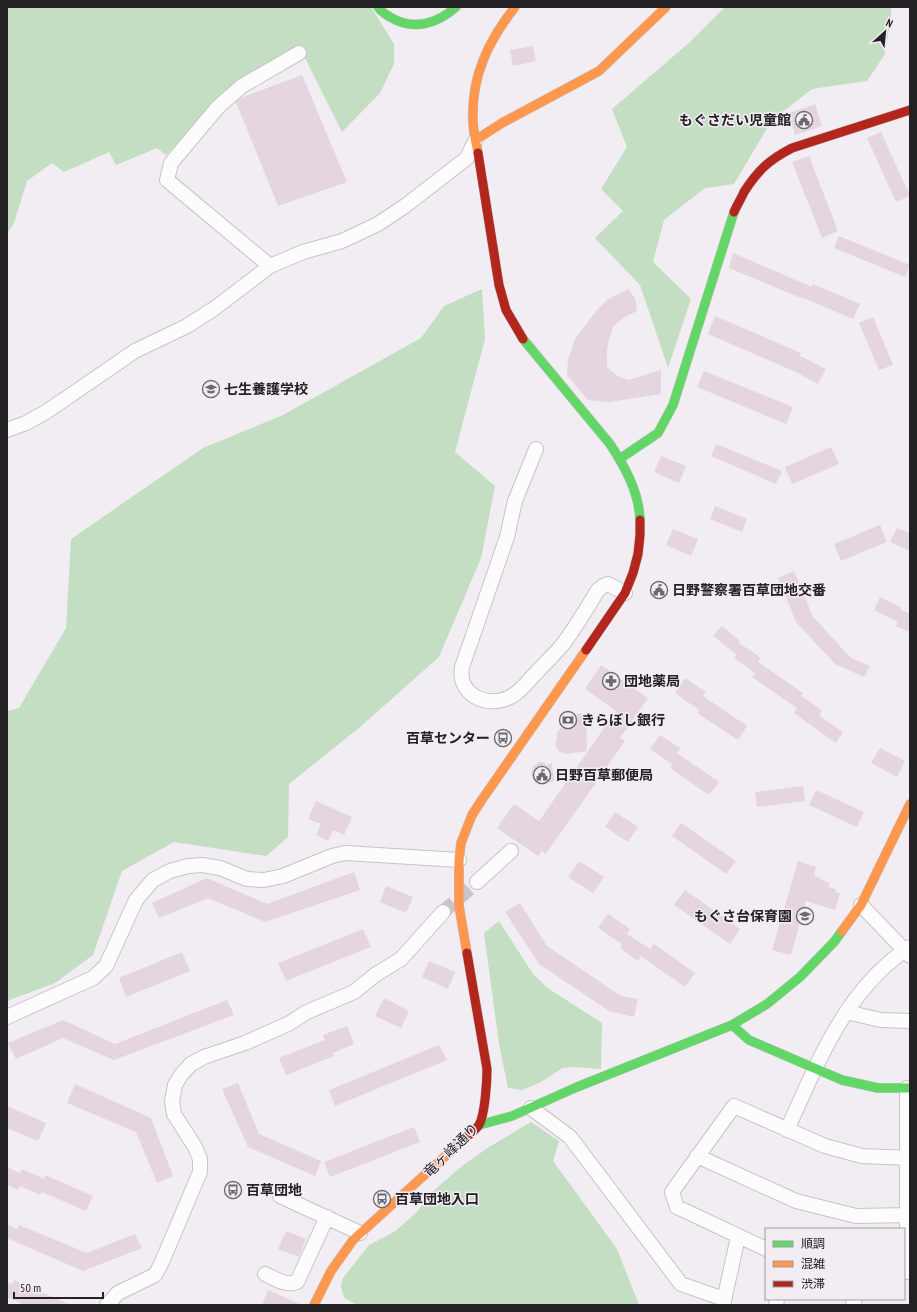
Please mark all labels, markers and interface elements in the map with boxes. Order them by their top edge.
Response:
north arrow [865,12,905,52]
text: N [884,16,895,31]
public building icon: もぐさだい児童館 [794,110,814,130]
place label: もぐさだい児童館 [679,111,791,129]
school or university icon: 七生養護学校 [201,379,221,399]
place label: 七生養護学校 [224,380,308,398]
public building icon: 日野警察署百草団地交番 [649,580,669,600]
place label: 日野警察署百草団地交番 [672,581,826,599]
pharmacy icon: 団地薬局 [601,671,621,691]
place label: 団地薬局 [624,672,680,690]
bank icon: きらぼし銀行 [558,710,578,730]
place label: きらぼし銀行 [581,711,665,729]
bus stop icon: 百草センター [493,728,513,748]
place label: 百草センター [406,729,490,747]
public building icon: 日野百草郵便局 [532,765,552,785]
place label: 日野百草郵便局 [555,766,653,784]
school or university icon: もぐさ台保育園 [795,906,815,926]
place label: もぐさ台保育園 [694,907,792,925]
street label: 竜ヶ峰通り [420,1119,482,1181]
bus stop icon: 百草団地 [223,1180,243,1200]
place label: 百草団地 [246,1181,302,1199]
bus stop icon: 百草団地入口 [372,1189,392,1209]
place label: 百草団地入口 [395,1190,479,1208]
legend [765,1228,905,1300]
text: 順調 [801,1236,825,1251]
text: 混雑 [801,1256,825,1271]
scale bar [14,1274,103,1300]
text: 渋滞 [801,1276,825,1291]
text: 50 m [20,1280,41,1295]

